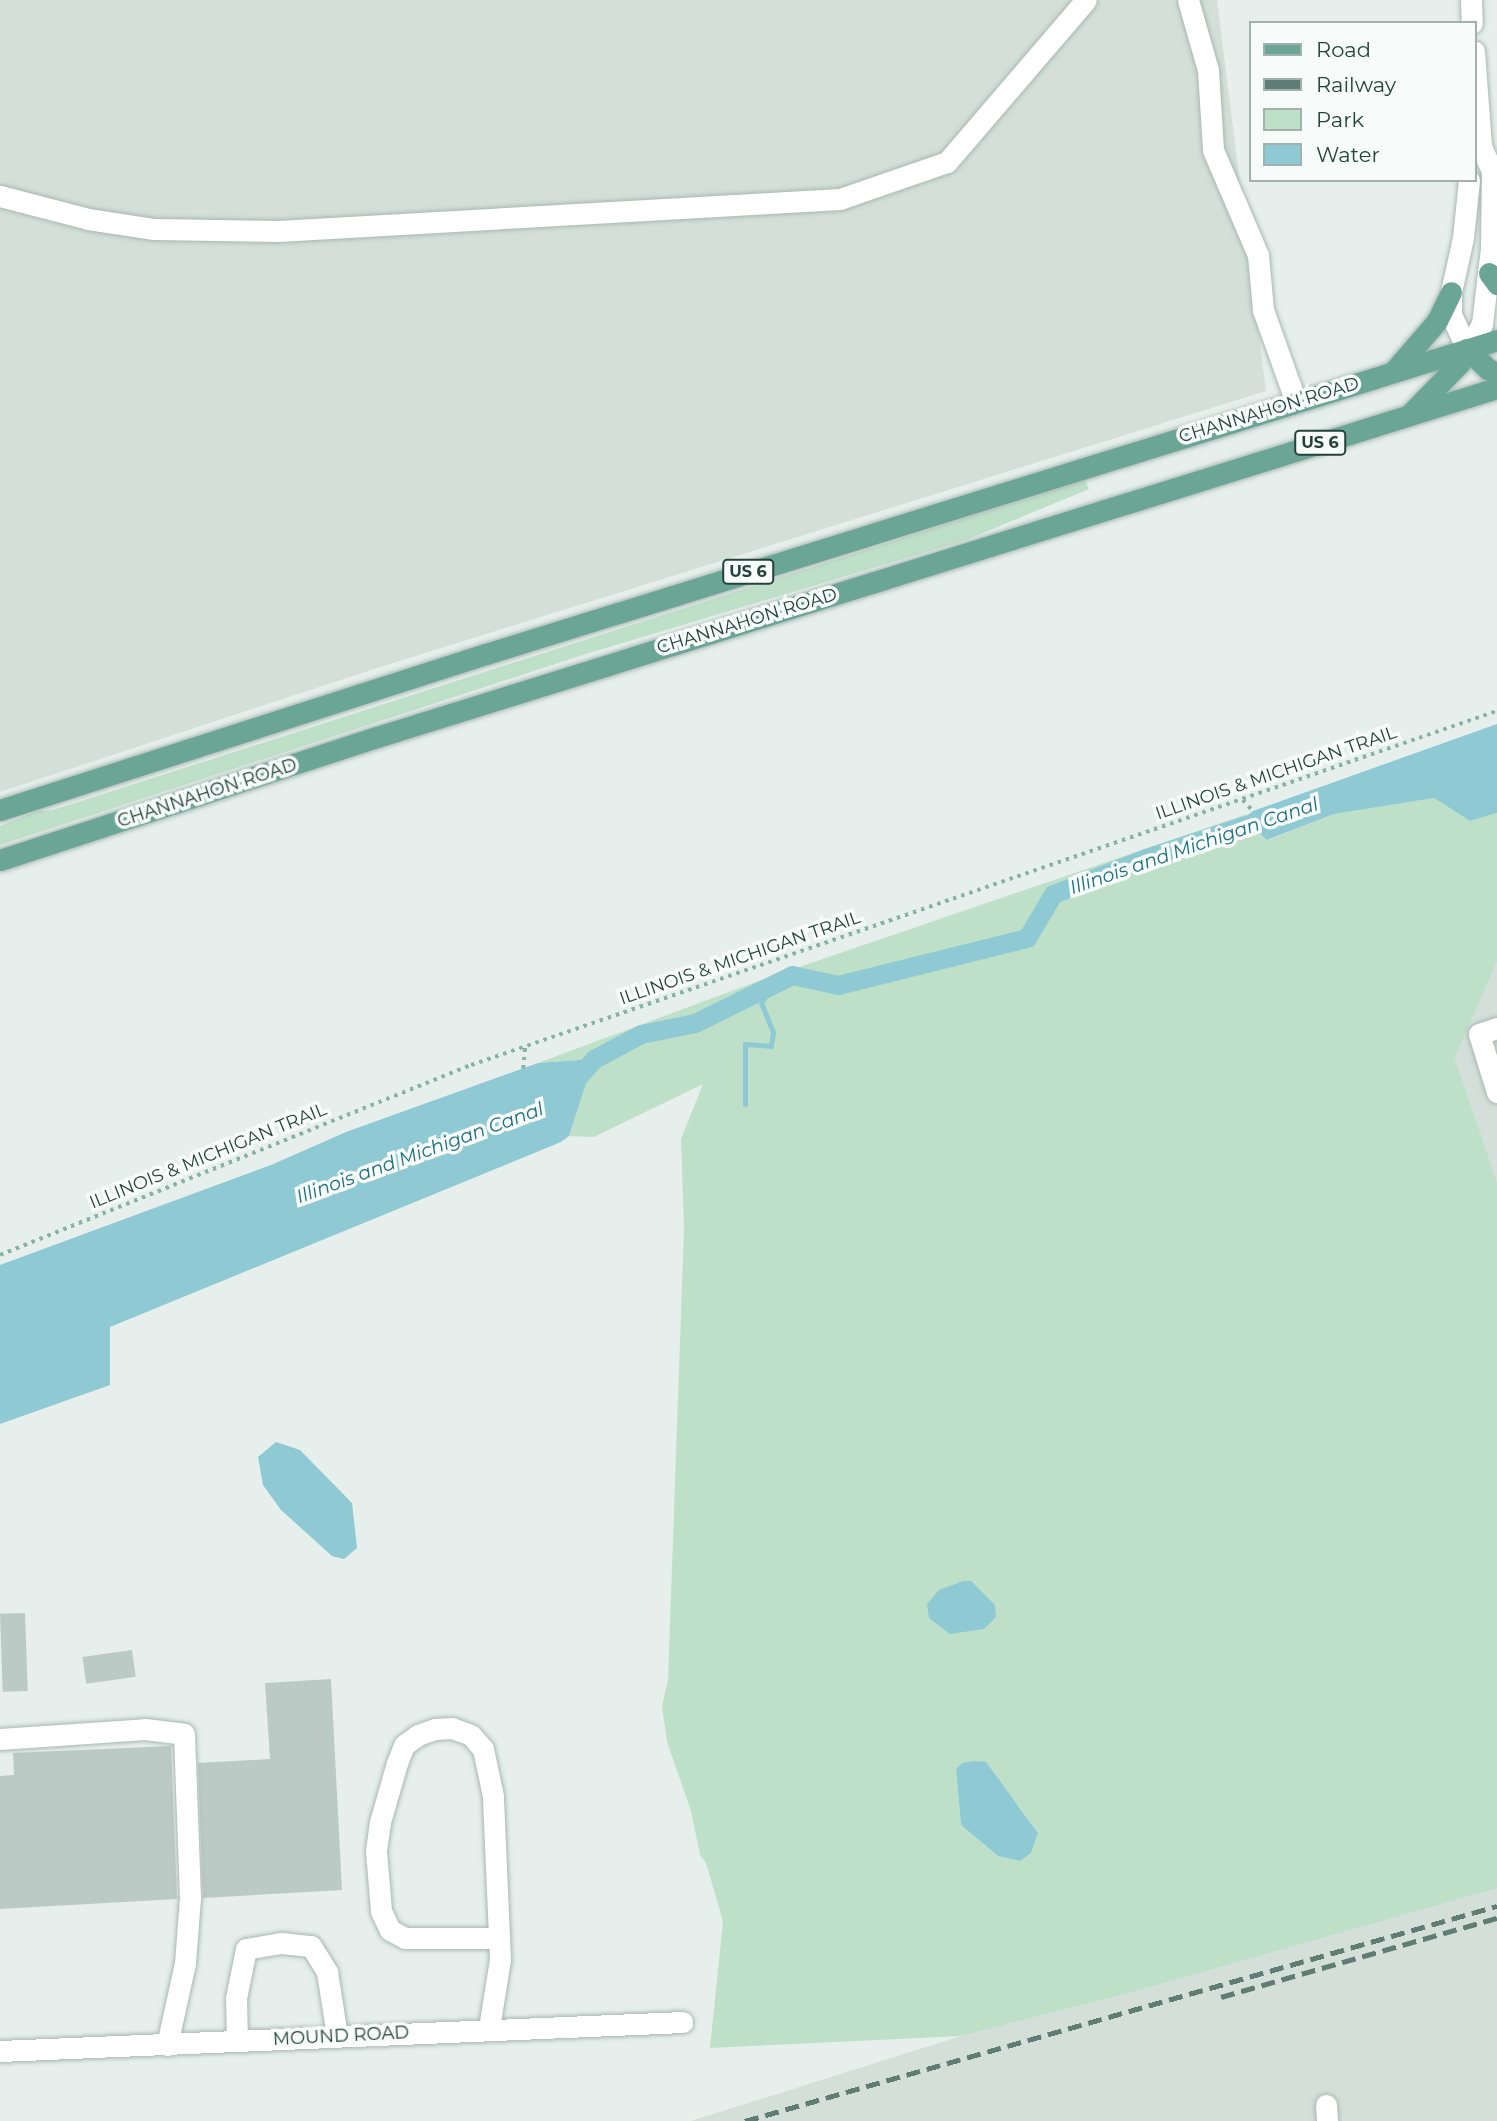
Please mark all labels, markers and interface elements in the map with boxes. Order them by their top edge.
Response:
legend [1248,21,1476,182]
text: Road [1316,37,1371,62]
text: Railway [1316,72,1396,97]
text: Park [1316,107,1364,132]
text: Water [1316,142,1380,167]
street label: CHANNAHON ROAD [1176,372,1362,448]
road number: US 6 [1294,430,1346,456]
road number: US 6 [722,559,774,584]
street label: CHANNAHON ROAD [654,583,840,659]
street label: ILLINOIS & MICHIGAN TRAIL [1153,721,1399,825]
street label: CHANNAHON ROAD [115,754,299,832]
water label: Illinois and Michigan Canal [1067,793,1321,899]
street label: ILLINOIS & MICHIGAN TRAIL [617,906,863,1010]
street label: ILLINOIS & MICHIGAN TRAIL [86,1098,330,1214]
water label: Illinois and Michigan Canal [293,1098,547,1208]
street label: MOUND ROAD [272,2022,410,2050]

